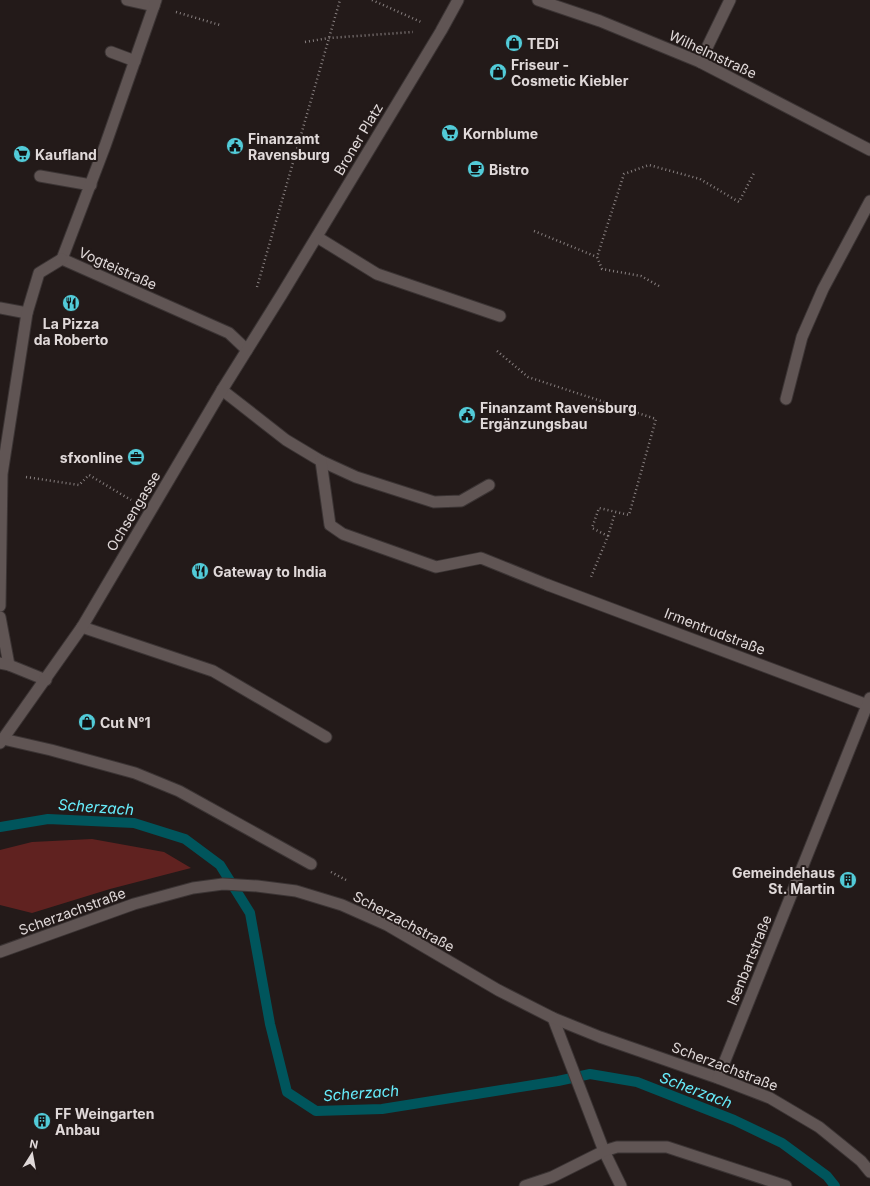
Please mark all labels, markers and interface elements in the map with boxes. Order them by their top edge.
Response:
street label: Wilhelmstraße [667,26,759,82]
shop icon: TEDi [504,33,524,53]
place label: TEDi [527,35,559,52]
place label: Friseur - Cosmetic Kiebler [511,56,629,89]
shop icon: Friseur - Cosmetic Kiebler [488,62,508,82]
street label: Broner Platz [330,100,386,178]
supermarket icon: Kornblume [440,123,460,143]
place label: Kornblume [463,125,538,142]
place label: Finanzamt Ravensburg [248,130,330,163]
public building icon: Finanzamt Ravensburg [225,136,245,156]
supermarket icon: Kaufland [12,144,32,164]
place label: Kaufland [35,146,97,163]
cafe icon: Bistro [466,159,486,179]
place label: Bistro [489,161,529,178]
street label: Vogteistraße [76,243,160,293]
restaurant icon: La Pizza da Roberto [61,293,81,313]
place label: La Pizza da Roberto [34,315,109,348]
place label: Finanzamt Ravensburg Ergänzungsbau [480,399,637,432]
public building icon: Finanzamt Ravensburg Ergänzungsbau [457,405,477,425]
office icon: sfxonline [126,447,146,467]
place label: sfxonline [60,449,123,466]
street label: Ochsengasse [102,468,164,554]
restaurant icon: Gateway to India [190,561,210,581]
place label: Gateway to India [213,563,327,580]
street label: Irmentrudstraße [662,604,768,658]
shop icon: Cut N°1 [77,712,97,732]
place label: Cut N°1 [100,714,151,731]
water label: Scherzach [57,795,135,819]
place label: Gemeindehaus St. Martin [732,864,835,897]
building icon: Gemeindehaus St. Martin [838,870,858,890]
street label: Scherzachstraße [16,884,128,938]
street label: Scherzachstraße [350,887,458,955]
street label: Isenbartstraße [723,912,775,1008]
street label: Scherzachstraße [669,1038,781,1094]
water label: Scherzach [657,1068,735,1112]
water label: Scherzach [322,1081,400,1105]
place label: FF Weingarten Anbau [55,1105,154,1138]
building icon: FF Weingarten Anbau [32,1111,52,1131]
north arrow [12,1134,52,1174]
text: N [28,1137,39,1152]

